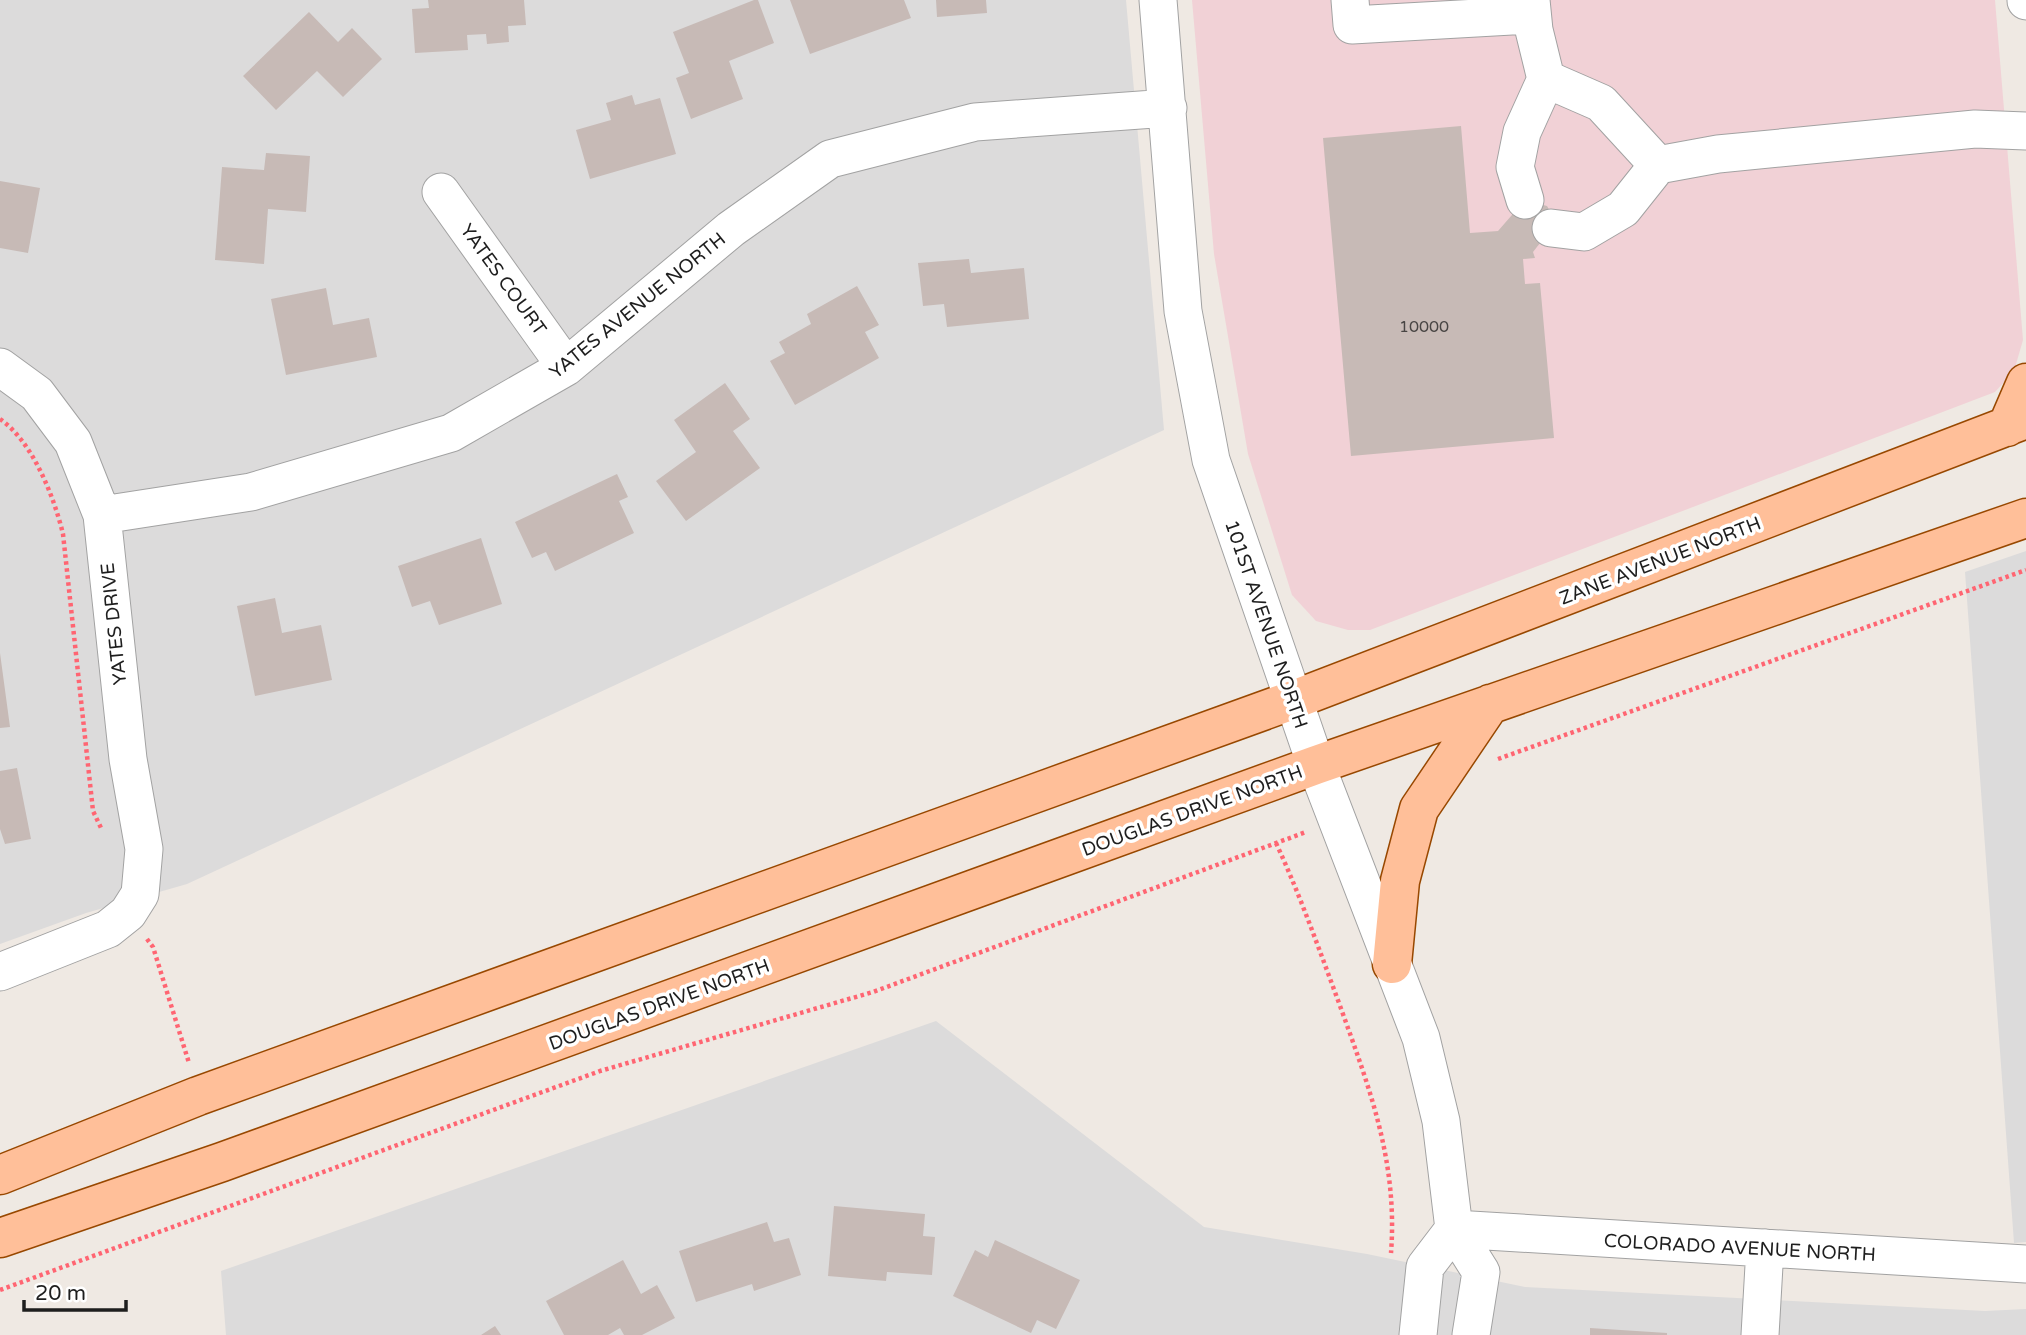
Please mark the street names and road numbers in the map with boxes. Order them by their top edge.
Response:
street label: YATES COURT [455,220,551,340]
street label: YATES AVENUE NORTH [545,228,730,384]
street label: ZANE AVENUE NORTH [1556,512,1764,610]
street label: 101ST AVENUE NORTH [1220,517,1312,731]
street label: YATES DRIVE [97,562,131,686]
street label: DOUGLAS DRIVE NORTH [1079,761,1306,861]
street label: DOUGLAS DRIVE NORTH [546,955,773,1055]
street label: COLORADO AVENUE NORTH [1603,1230,1877,1266]

